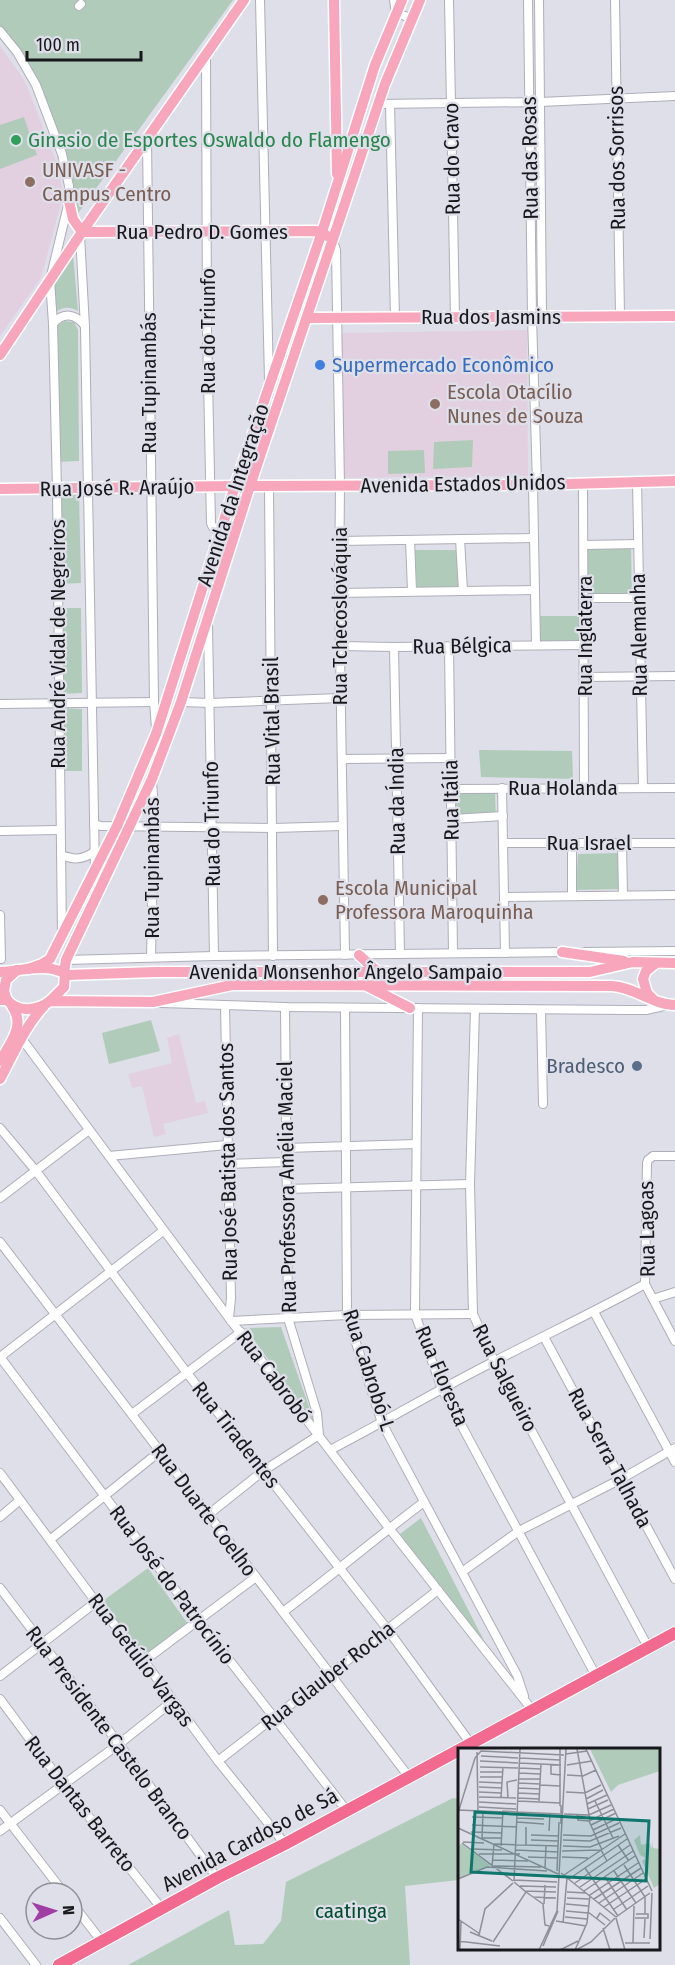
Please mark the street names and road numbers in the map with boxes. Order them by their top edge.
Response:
street label: Rua dos Sorrisos [603,86,631,230]
street label: Rua das Rosas [516,96,544,220]
street label: Rua do Cravo [438,103,466,215]
street label: Rua Pedro D. Gomes [116,219,288,245]
street label: Rua do Triunfo [195,268,221,394]
street label: Rua dos Jasmins [421,304,561,330]
street label: Rua Tupinambás [136,312,162,454]
street label: Avenida da Integração [191,400,275,590]
street label: Avenida Estados Unidos [360,469,566,499]
street label: Rua José R. Araújo [39,474,195,502]
street label: Rua André Vidal de Negreiros [45,519,71,769]
street label: Rua Tchecoslováquia [327,527,353,705]
street label: Rua Alemanha [625,573,653,697]
street label: Rua Inglaterra [572,575,598,697]
street label: Rua Bélgica [412,632,512,660]
street label: Rua Vital Brasil [258,656,286,786]
street label: Rua da Índia [383,747,411,855]
street label: Rua Itália [437,759,465,841]
street label: Rua do Triunfo [198,761,226,887]
street label: Rua Holanda [508,775,618,801]
street label: Rua Tupinambás [139,797,165,939]
street label: Rua Israel [546,830,632,856]
street label: Avenida Monsenhor Ângelo Sampaio [189,959,503,985]
street label: Rua José Batista dos Santos [213,1043,243,1281]
street label: Rua Professora Amélia Maciel [272,1060,302,1313]
street label: Rua Lagoas [633,1181,661,1277]
street label: Rua Cabrobó-L [337,1306,401,1435]
street label: Rua Salgueiro [467,1320,543,1436]
street label: Rua Floresta [409,1322,475,1430]
street label: Rua Cabrobó [231,1325,317,1429]
street label: Rua Tiradentes [186,1376,286,1494]
street label: Rua Serra Talhada [562,1384,658,1532]
street label: Rua Duarte Coelho [146,1438,262,1582]
street label: Rua José do Patrocínio [104,1500,240,1670]
street label: Rua Getúlio Vargas [82,1588,200,1732]
street label: Rua Glauber Rocha [256,1616,400,1736]
street label: Rua Presidente Castelo Branco [20,1621,198,1845]
street label: Rua Dantas Barreto [19,1731,141,1877]
street label: Avenida Cardoso de Sá [158,1783,342,1897]

